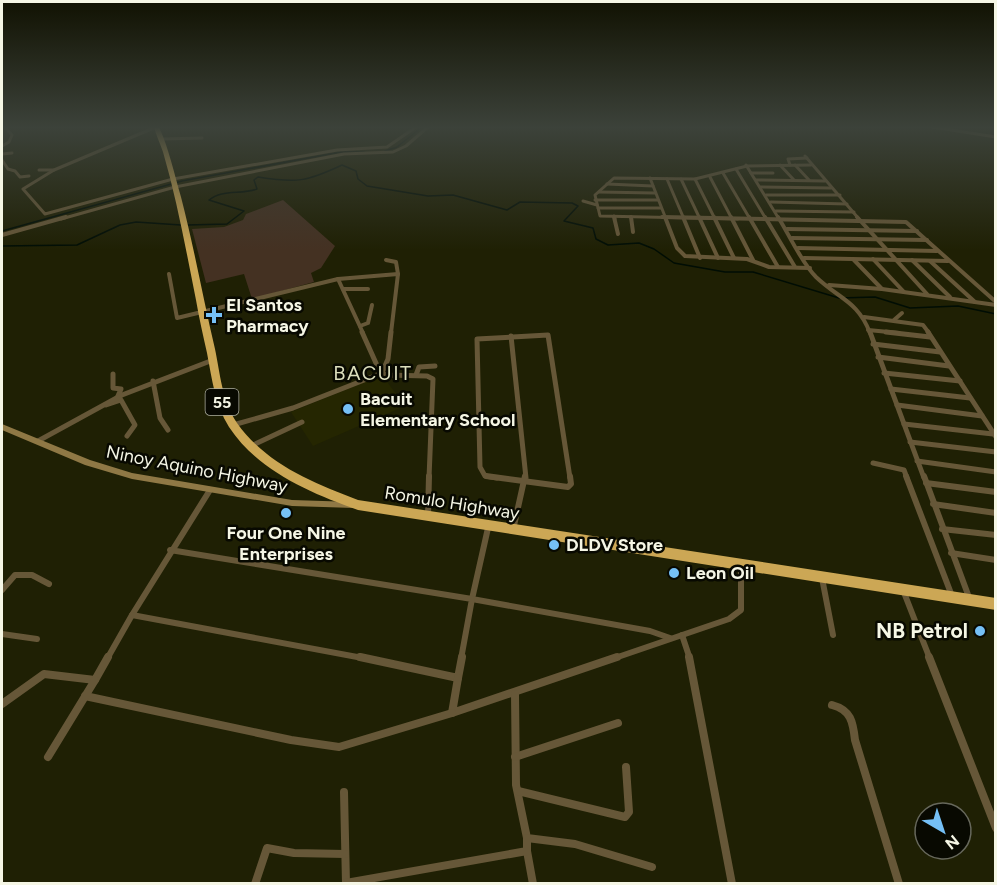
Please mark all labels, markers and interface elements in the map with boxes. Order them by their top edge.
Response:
place label: El Santos Pharmacy [226,294,309,337]
marker: El Santos Pharmacy [207,308,221,322]
district label: BACUIT [333,361,413,385]
place label: Bacuit Elementary School [360,388,515,431]
road number: 55 [206,389,238,415]
marker: Bacuit Elementary School [341,402,355,416]
street label: Ninoy Aquino Highway [104,441,290,497]
street label: Romulo Highway [383,481,522,525]
marker: Four One Nine Enterprises [279,506,293,520]
place label: Four One Nine Enterprises [226,522,346,565]
place label: DLDV Store [566,534,663,556]
marker: DLDV Store [547,538,561,552]
place label: Leon Oil [686,562,754,584]
marker: Leon Oil [667,566,681,580]
place label: NB Petrol [876,618,968,643]
marker: NB Petrol [973,624,987,638]
north arrow [913,801,973,861]
text: N [941,831,963,854]

